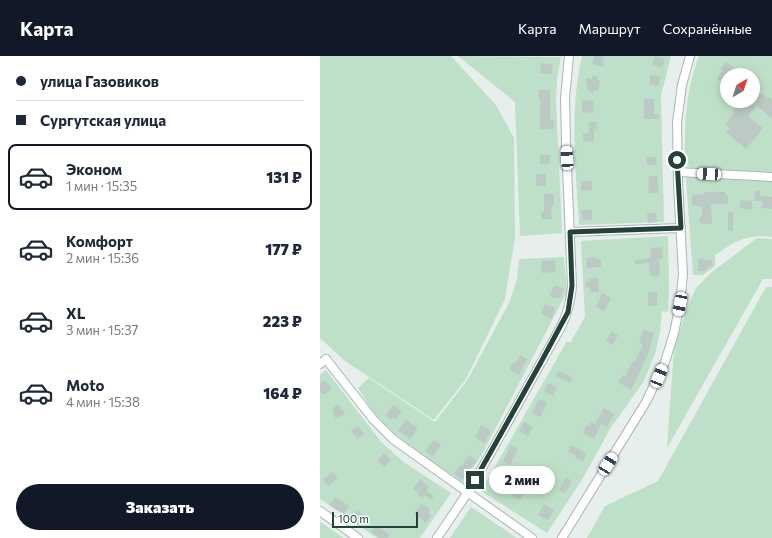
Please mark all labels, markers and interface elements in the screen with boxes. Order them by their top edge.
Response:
text: Карта [20,17,73,40]
text: Карта [518,20,556,37]
text: Маршрут [578,20,641,37]
text: Сохранённые [663,20,752,37]
north arrow [720,68,760,108]
map controls [720,68,760,108]
text: улица Газовиков [40,72,159,90]
text: Сургутская улица [40,111,166,129]
car [560,146,574,170]
route start [668,151,686,169]
icon: car [18,159,54,195]
text: Эконом [66,160,122,178]
car [697,167,721,181]
text: 131 ₽ [266,168,302,186]
text: 1 мин · 15:35 [66,178,137,194]
icon: car [18,231,54,267]
text: Комфорт [66,232,133,250]
text: 177 ₽ [265,240,302,258]
text: 2 мин · 15:36 [66,250,139,266]
car [672,291,688,317]
icon: car [18,303,54,339]
text: XL [66,304,85,322]
text: 223 ₽ [263,312,302,330]
text: 3 мин · 15:37 [66,322,138,338]
car [649,363,669,389]
icon: car [18,375,54,411]
text: Moto [66,376,105,394]
text: 164 ₽ [263,384,302,402]
text: 4 мин · 15:38 [66,394,140,410]
car [597,451,619,477]
callout: 2 мин [489,466,555,494]
route end [466,471,484,489]
text: 2 мин [504,472,540,488]
button: Заказать [16,484,304,530]
scale bar [332,510,418,529]
text: 100 m [338,512,369,525]

